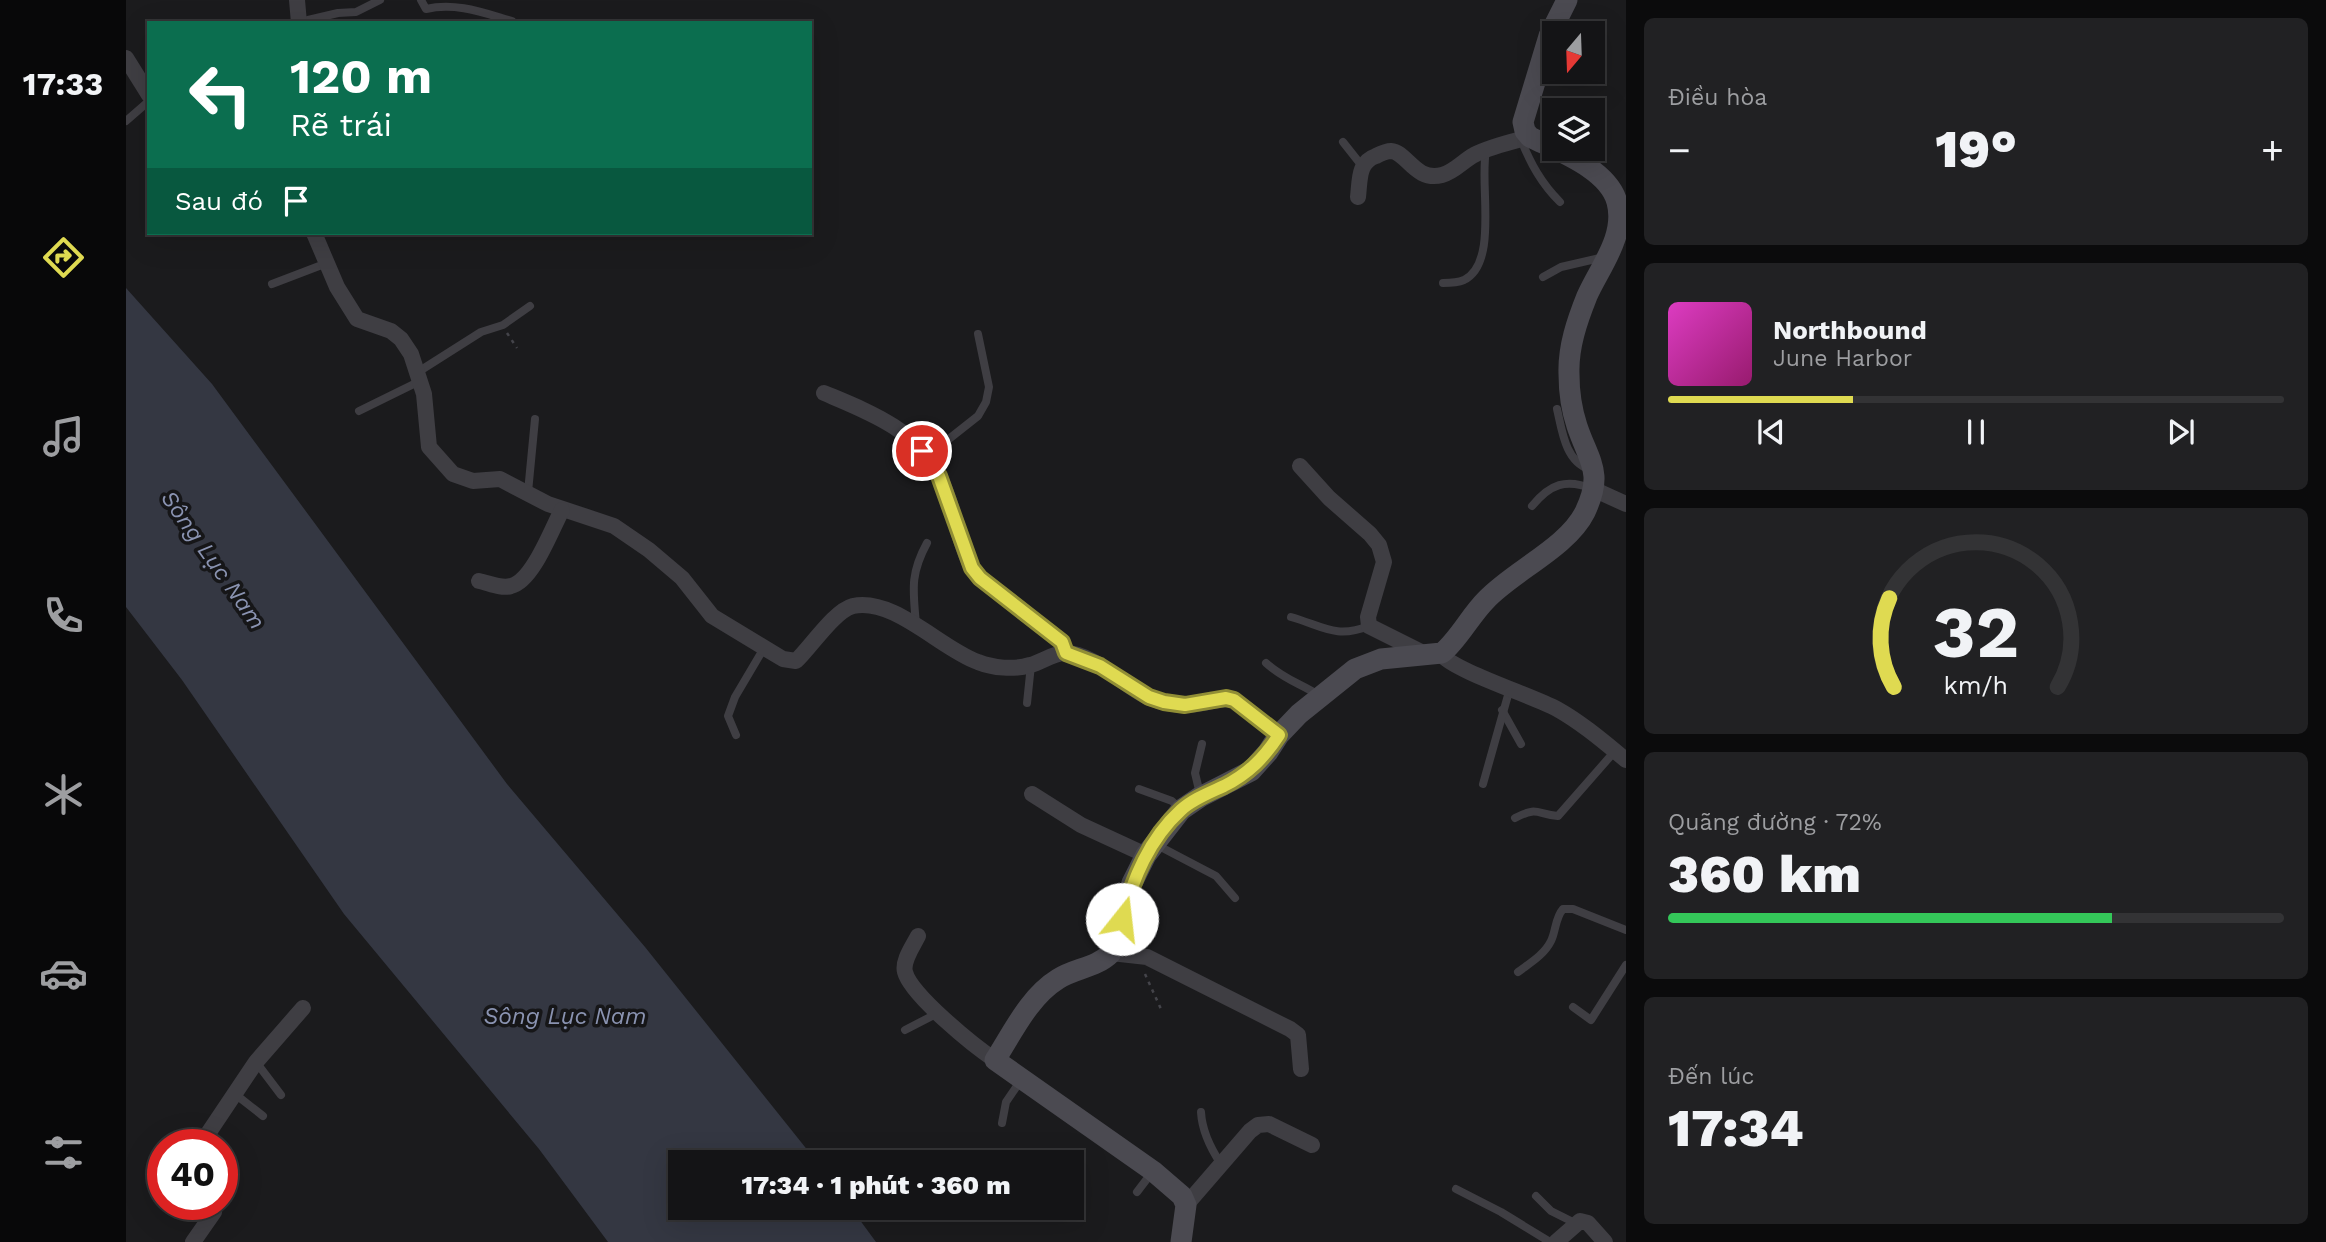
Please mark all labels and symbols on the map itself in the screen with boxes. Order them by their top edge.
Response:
north arrow [1542,21,1605,84]
pin [892,421,952,481]
water label: Sông Lục Nam [155,485,271,635]
position arrow [1085,882,1159,956]
water label: Sông Lục Nam [483,1003,647,1030]
speed limit sign: 40 [147,1129,238,1220]

